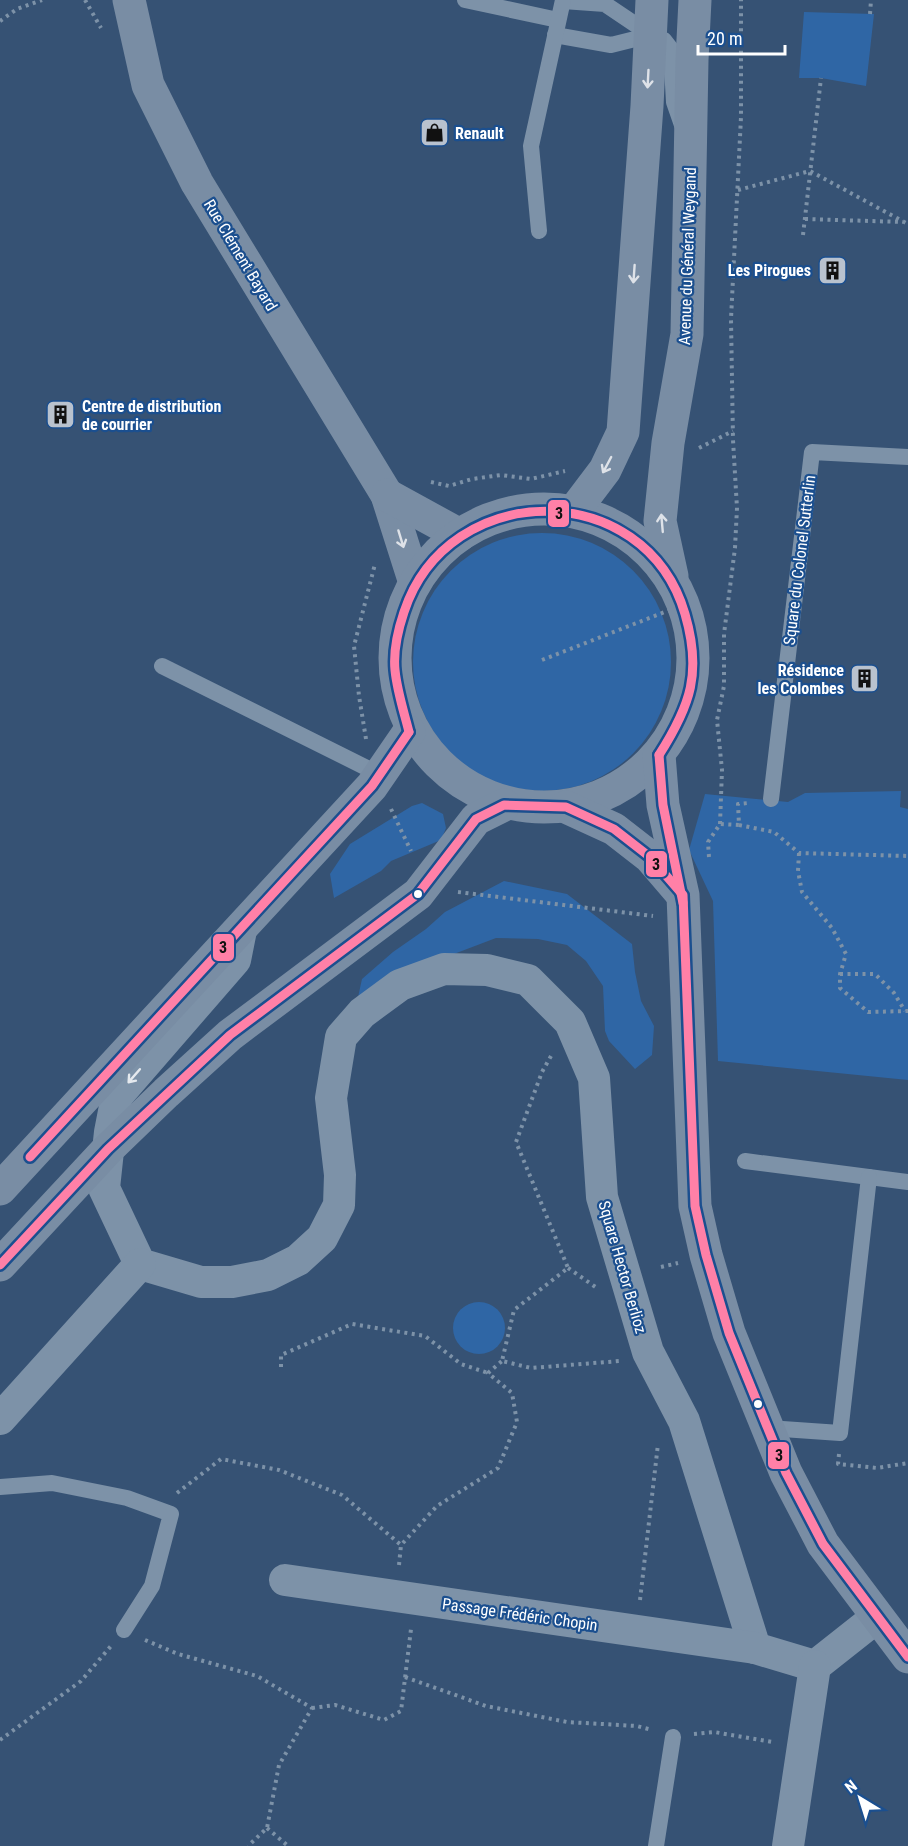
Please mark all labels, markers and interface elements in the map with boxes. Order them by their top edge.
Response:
scale bar [698,18,785,56]
text: 20 m [707,28,742,49]
one-way arrow [643,69,654,89]
shop icon: Renault [418,117,450,149]
place label: Renault [455,124,504,143]
street label: Avenue du Général Weygand [675,167,700,345]
street label: Rue Clément Bayard [200,196,281,314]
building icon: Les Pirogues [816,254,848,286]
place label: Les Pirogues [728,261,811,280]
one-way arrow [629,263,640,283]
place label: Centre de distribution de courrier [82,397,221,434]
building icon: Centre de distribution de courrier [45,399,77,431]
one-way arrow [601,456,613,473]
street label: Square du Colonel Sutterlin [780,474,819,646]
line badge: 3 [547,499,570,528]
text: 3 [555,504,563,523]
one-way arrow [656,514,667,533]
one-way arrow [396,529,407,548]
place label: Résidence les Colombes [758,661,844,698]
building icon: Résidence les Colombes [849,663,881,695]
line badge: 3 [645,850,668,878]
text: 3 [652,855,660,874]
unlabelled marker [412,888,424,900]
line badge: 3 [212,933,235,962]
text: 3 [219,938,227,957]
one-way arrow [127,1068,141,1083]
street label: Square Hector Berlioz [595,1199,651,1336]
unlabelled marker [752,1398,764,1410]
line badge: 3 [767,1441,790,1470]
text: 3 [775,1446,783,1465]
street label: Passage Frédéric Chopin [441,1594,599,1635]
north arrow [830,1768,890,1828]
text: N [841,1776,861,1797]

